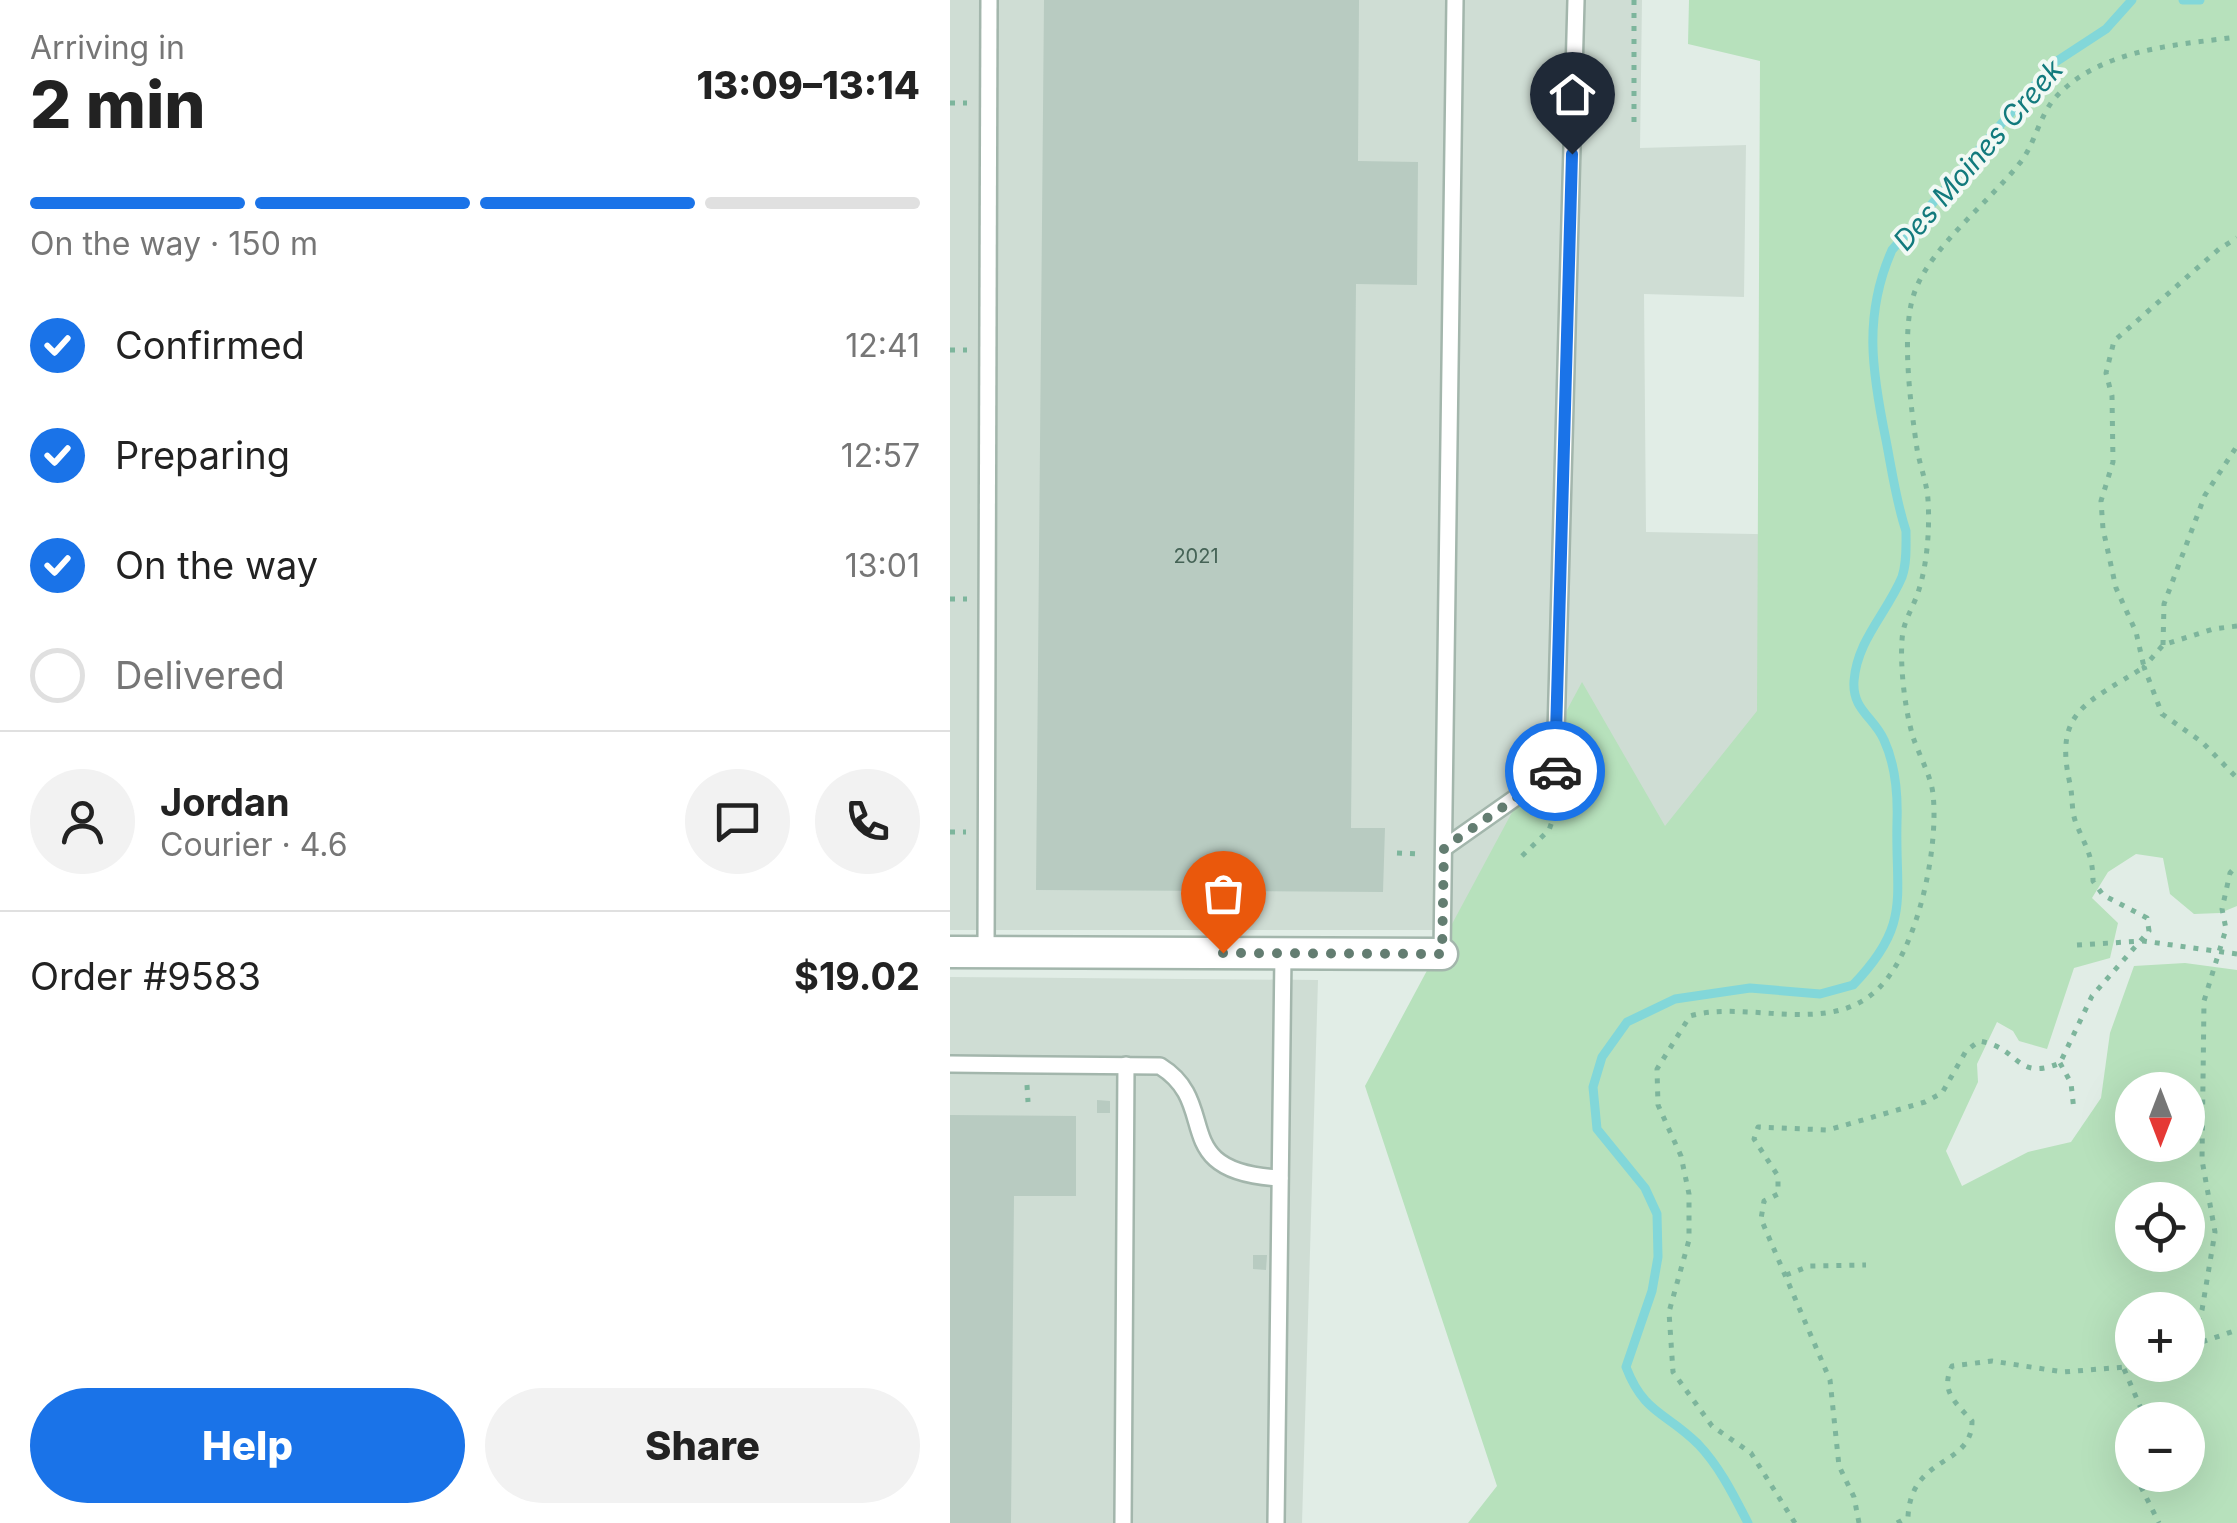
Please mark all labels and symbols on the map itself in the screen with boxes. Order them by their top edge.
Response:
pin [1530,52,1615,155]
water label: Des Moines Creek [1886,52,2070,257]
house number: 2021 [1173,544,1219,568]
courier [1505,721,1605,821]
pin [1181,851,1266,954]
north arrow [2115,1072,2205,1162]

